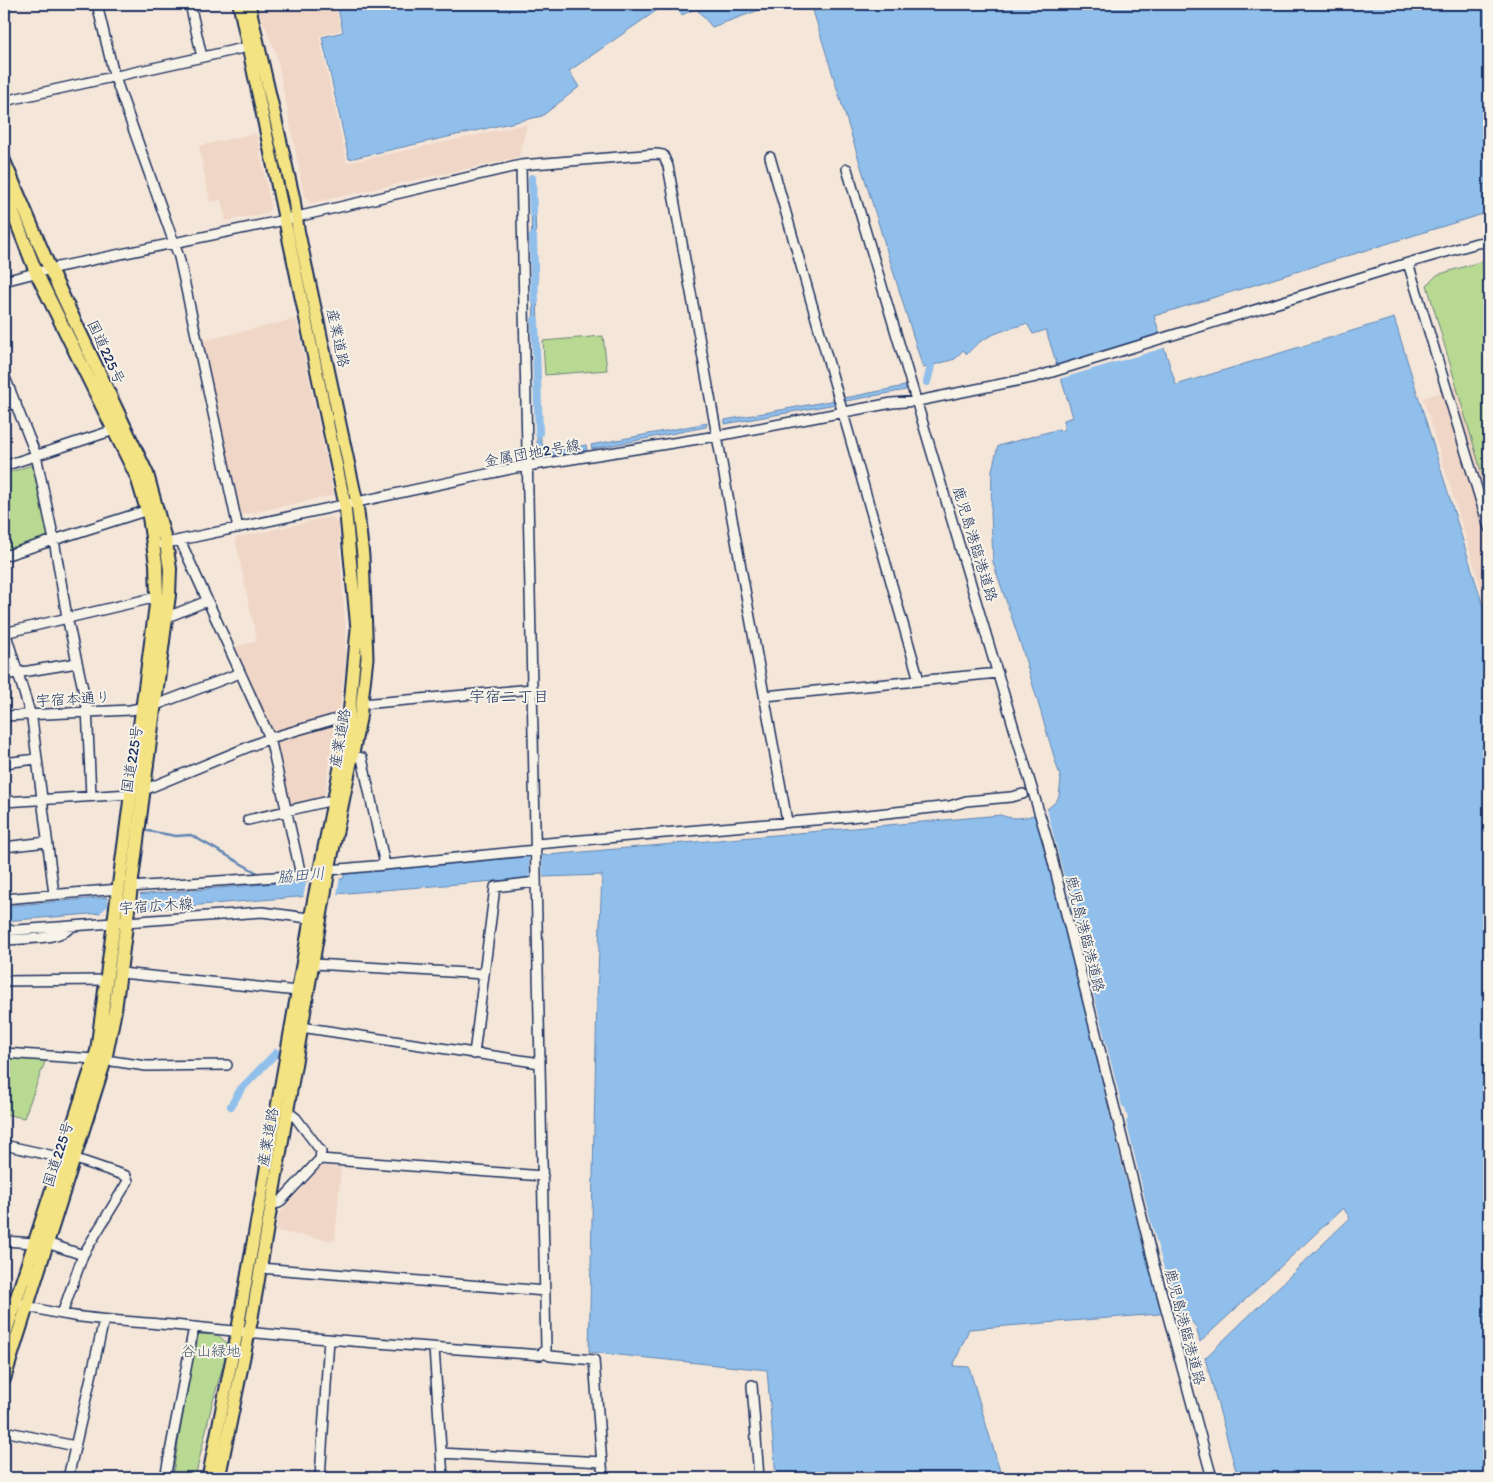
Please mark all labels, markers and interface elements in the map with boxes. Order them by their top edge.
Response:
street label: 産業道路 [323,307,353,369]
street label: 国道225号 [83,317,129,387]
street label: 金属団地2号線 [482,436,582,470]
street label: 鹿児島港臨港道路 [949,484,1001,604]
district label: 宇宿二丁目 [469,687,549,706]
street label: 宇宿本通り [35,688,111,710]
street label: 産業道路 [326,707,354,769]
street label: 国道225号 [118,724,146,794]
water label: 脇田川 [276,863,326,887]
street label: 鹿児島港臨港道路 [1062,874,1108,994]
street label: 宇宿広木線 [118,894,194,918]
street label: 産業道路 [254,1106,282,1168]
street label: 国道225号 [39,1119,77,1189]
street label: 鹿児島港臨港道路 [1161,1267,1209,1387]
park label: 谷山緑地 [181,1342,241,1360]

